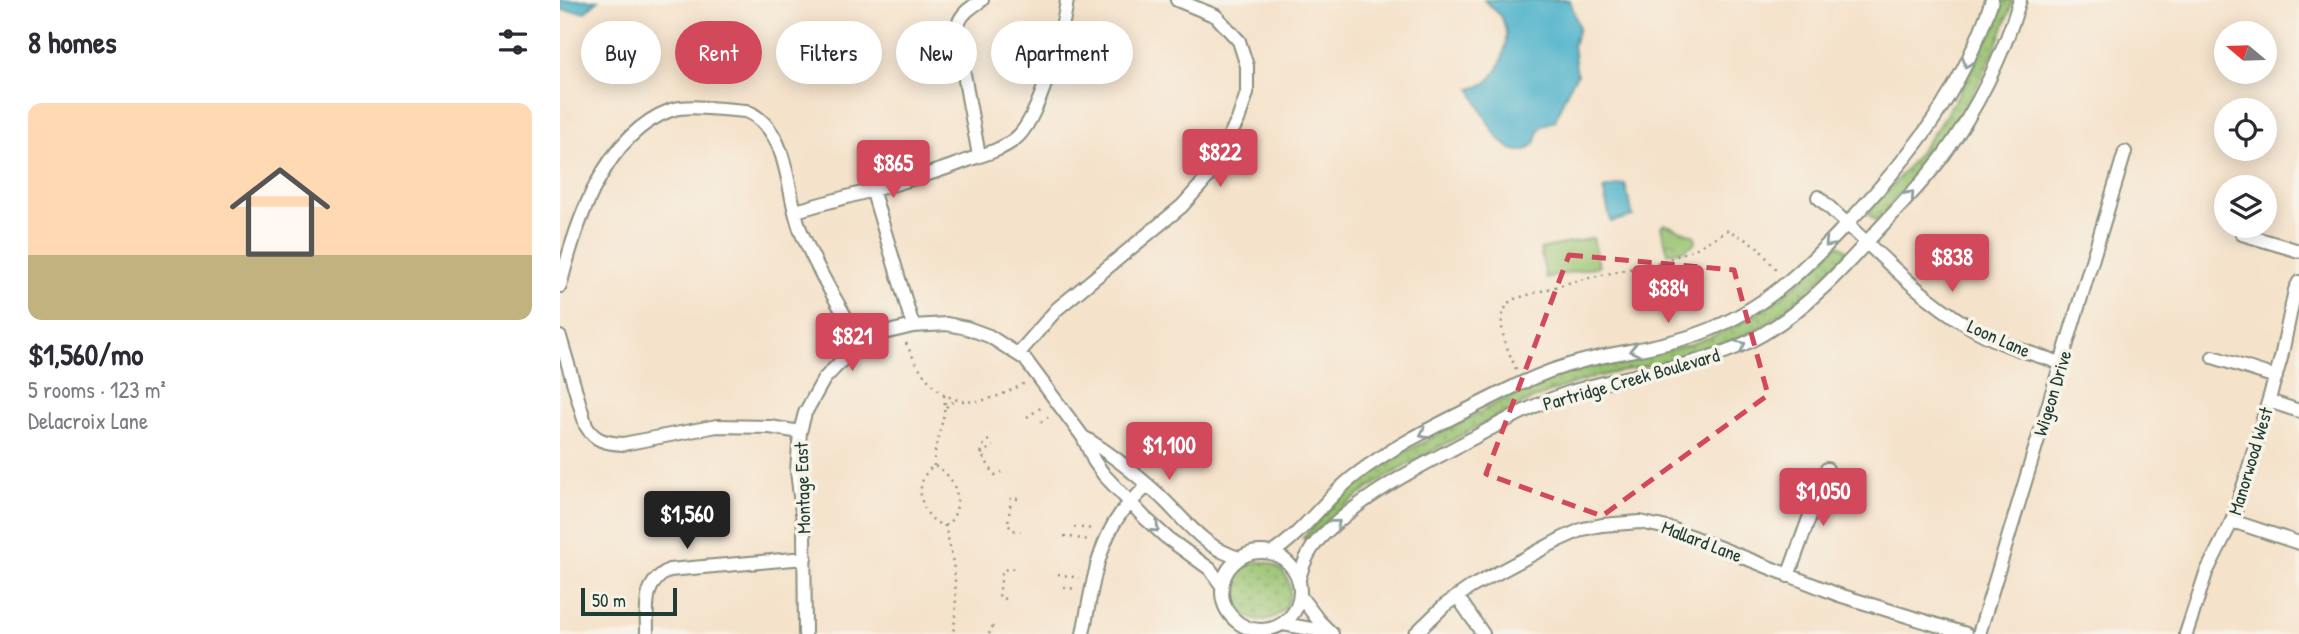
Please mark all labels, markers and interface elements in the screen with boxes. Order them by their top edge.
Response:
chip: Buy [581,21,661,84]
chip: Rent [675,21,762,84]
chip: Filters [776,21,882,84]
chip: New [896,21,977,84]
chip: Apartment [991,21,1133,84]
north arrow [2214,21,2277,84]
map controls [2214,21,2277,238]
text: 8 homes [28,22,116,62]
icon: filters [494,23,532,61]
one-way arrow [1961,56,1975,69]
button: locate [2214,98,2277,161]
pin: $822 [1179,130,1261,189]
text: $822 [1198,136,1242,167]
pin: $865 [852,140,934,200]
text: $865 [873,147,913,178]
icon: home [217,149,343,275]
button: layers [2214,175,2277,238]
one-way arrow [1901,190,1914,203]
pin: $838 [1911,234,1993,294]
one-way arrow [1825,235,1837,248]
text: $838 [1931,241,1973,272]
pin: $884 [1627,266,1709,325]
text: $884 [1648,272,1688,303]
street label: Loon Lane [1964,313,2035,363]
pin: $821 [811,314,893,373]
text: $821 [832,320,872,351]
text: $1,560/mo [28,334,143,374]
one-way arrow [1734,339,1746,353]
street label: Partridge Creek Boulevard [1540,341,1723,417]
one-way arrow [1628,341,1640,356]
street label: Wigeon Drive [2027,347,2077,439]
text: 5 rooms · 123 m² [28,374,166,405]
street label: Manorwood West [2221,404,2279,518]
text: Delacroix Lane [28,405,148,436]
pin: $1,100 [1112,422,1226,482]
one-way arrow [1419,426,1431,439]
text: $1,100 [1142,429,1196,460]
street label: Montage East [787,441,817,534]
pin: $1,050 [1766,468,1880,528]
text: $1,050 [1796,475,1851,506]
pin: $1,560 [630,491,744,551]
text: $1,560 [660,498,714,529]
street label: Mallard Lane [1658,514,1746,568]
one-way arrow [1147,519,1160,532]
one-way arrow [1327,520,1340,532]
scale bar [581,585,677,617]
text: 50 m [592,587,626,613]

